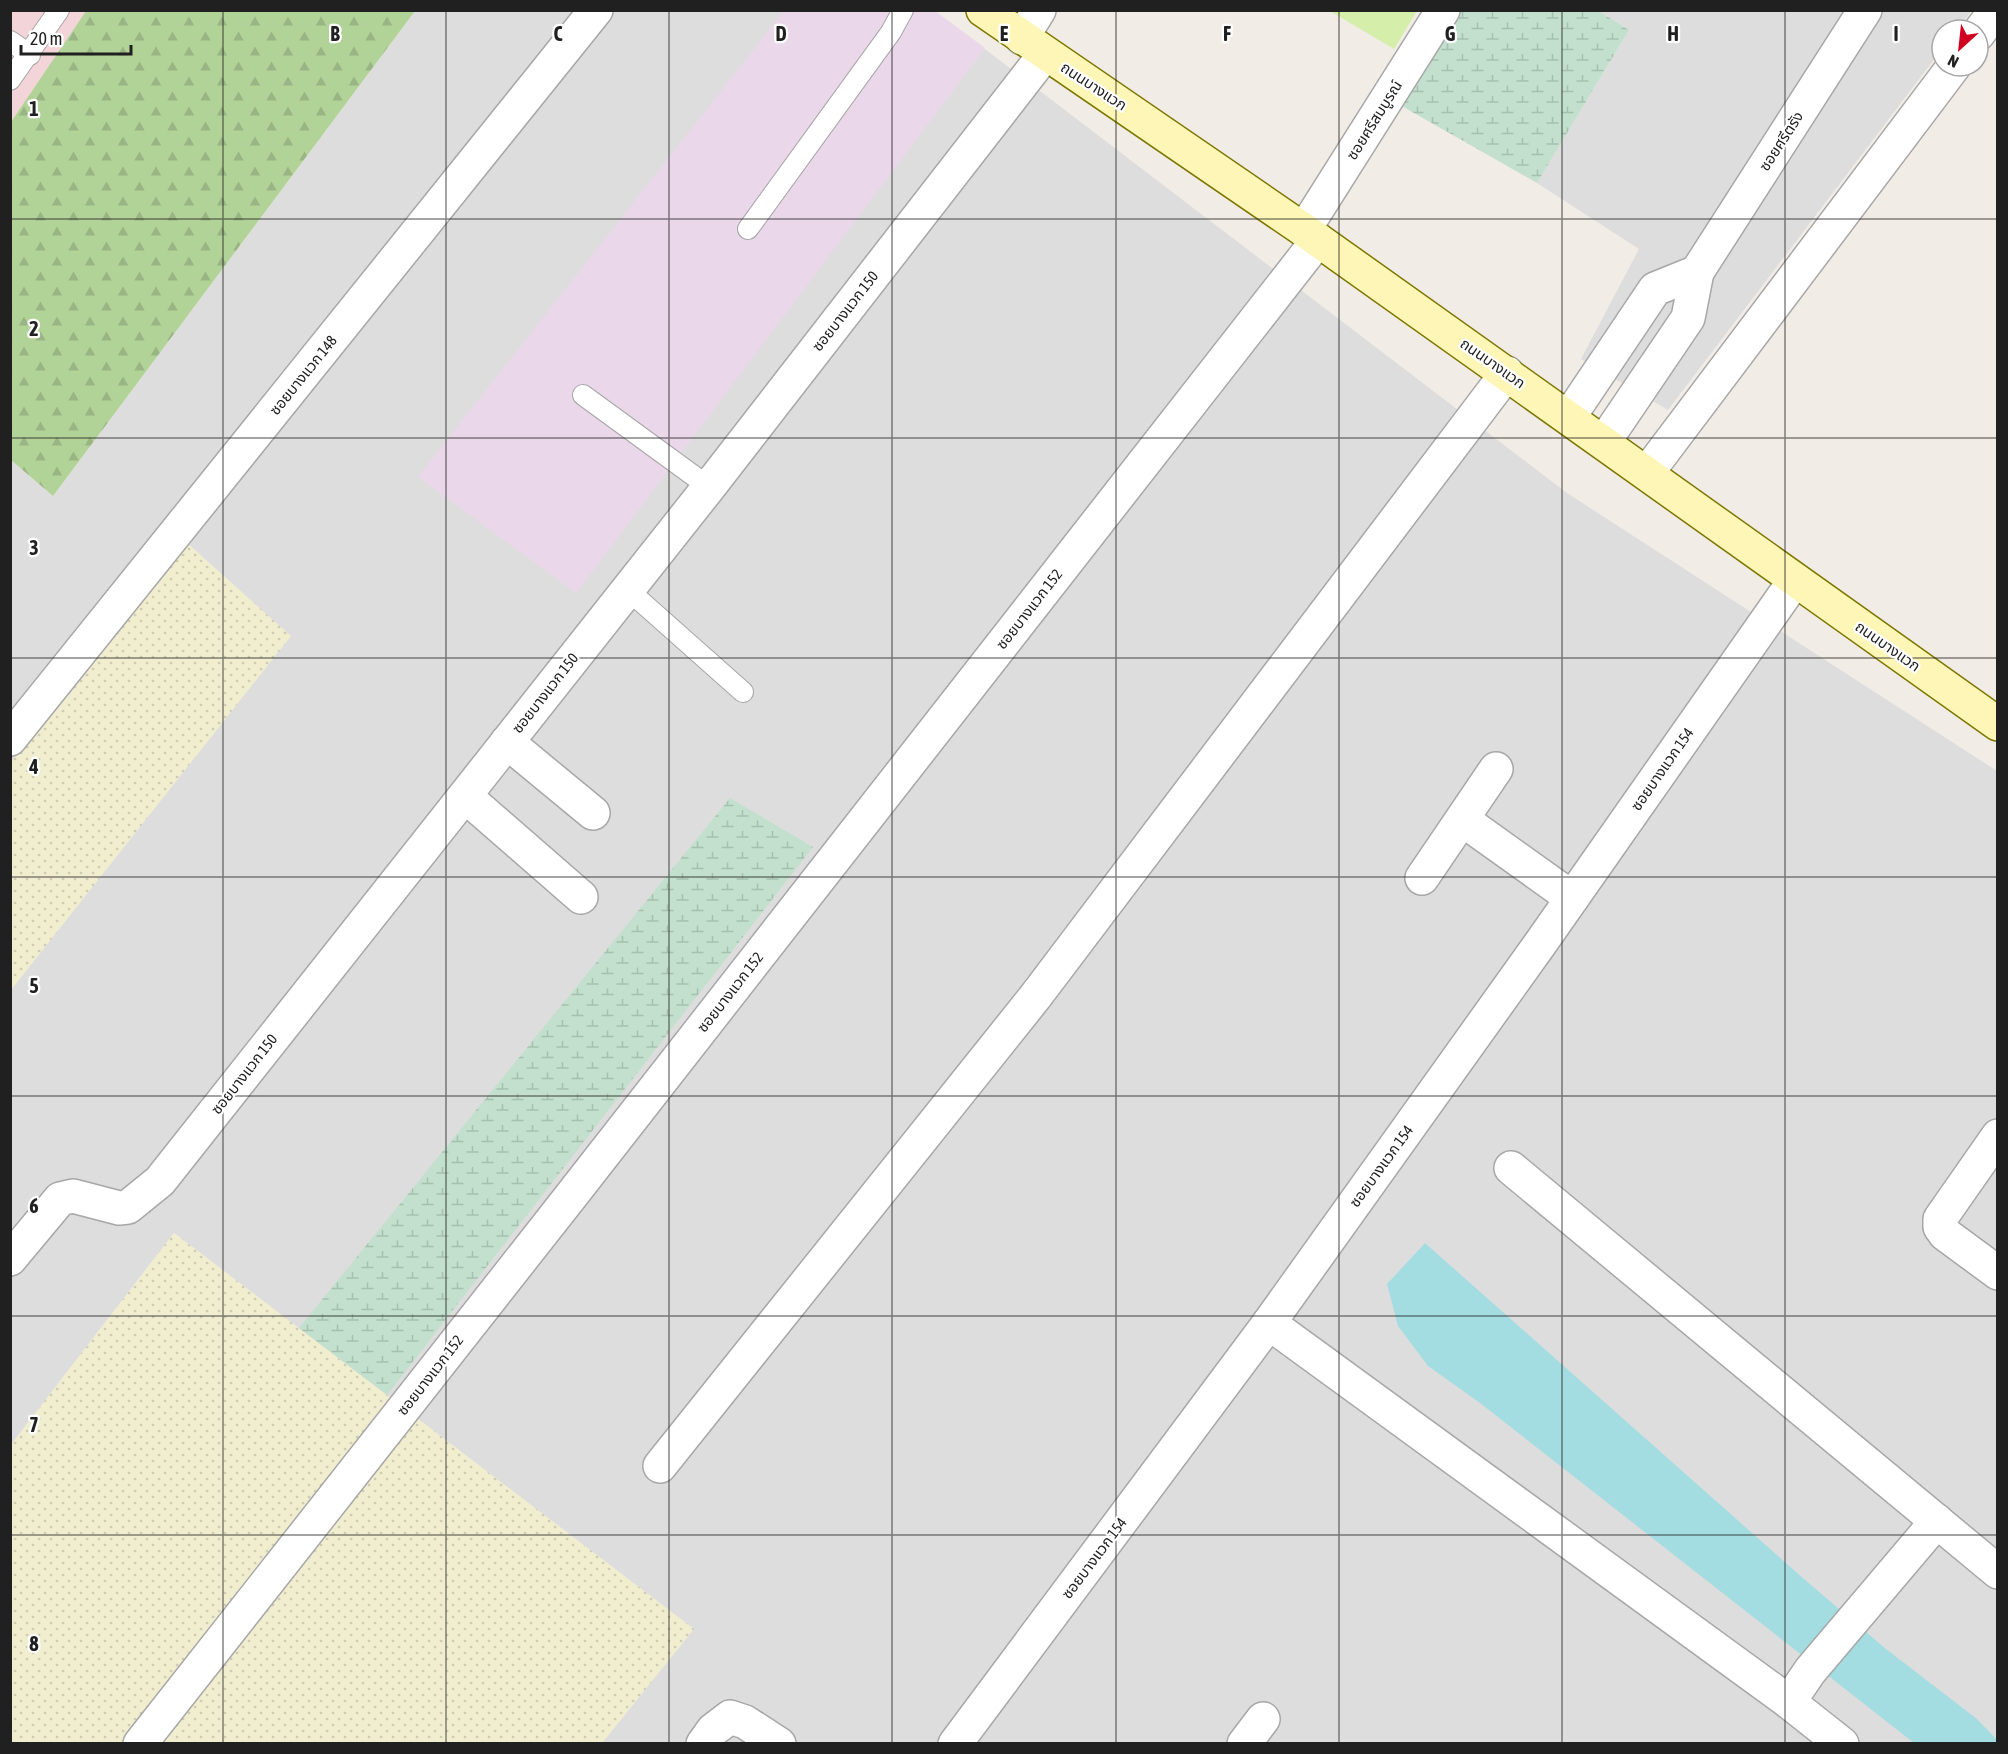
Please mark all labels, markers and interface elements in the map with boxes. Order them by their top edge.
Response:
scale bar [21,18,130,56]
north arrow [1930,18,1990,78]
text: B [330,22,340,45]
text: C [554,22,563,45]
text: D [775,22,787,45]
text: E [1000,22,1009,45]
text: F [1223,22,1231,45]
text: G [1445,22,1456,45]
text: H [1667,22,1679,45]
text: I [1893,22,1899,45]
text: 20 m [30,28,62,49]
text: N [1945,51,1961,72]
street label: ถนนบางแวก [1058,58,1130,114]
street label: ซอยศรีสมบูรณ์ [1343,77,1406,163]
text: 1 [29,97,39,120]
street label: ซอยศรีตรัง [1755,108,1807,174]
street label: ซอยบางแวก 150 [808,268,882,354]
text: 2 [29,317,39,340]
street label: ซอยบางแวก 148 [266,332,340,418]
street label: ถนนบางแวก [1457,334,1529,392]
text: 3 [29,536,39,559]
street label: ซอยบางแวก 152 [992,566,1066,652]
street label: ถนนบางแวก [1852,617,1924,675]
street label: ซอยบางแวก 150 [508,650,582,736]
street label: ซอยบางแวก 154 [1627,724,1697,814]
text: 4 [28,755,39,778]
street label: ซอยบางแวก 152 [693,949,767,1035]
text: 5 [29,974,39,997]
street label: ซอยบางแวก 150 [207,1031,281,1117]
street label: ซอยบางแวก 154 [1346,1122,1416,1210]
text: 6 [29,1194,39,1217]
street label: ซอยบางแวก 152 [393,1332,467,1418]
text: 7 [29,1413,39,1436]
street label: ซอยบางแวก 154 [1058,1514,1130,1602]
text: 8 [29,1632,39,1655]

